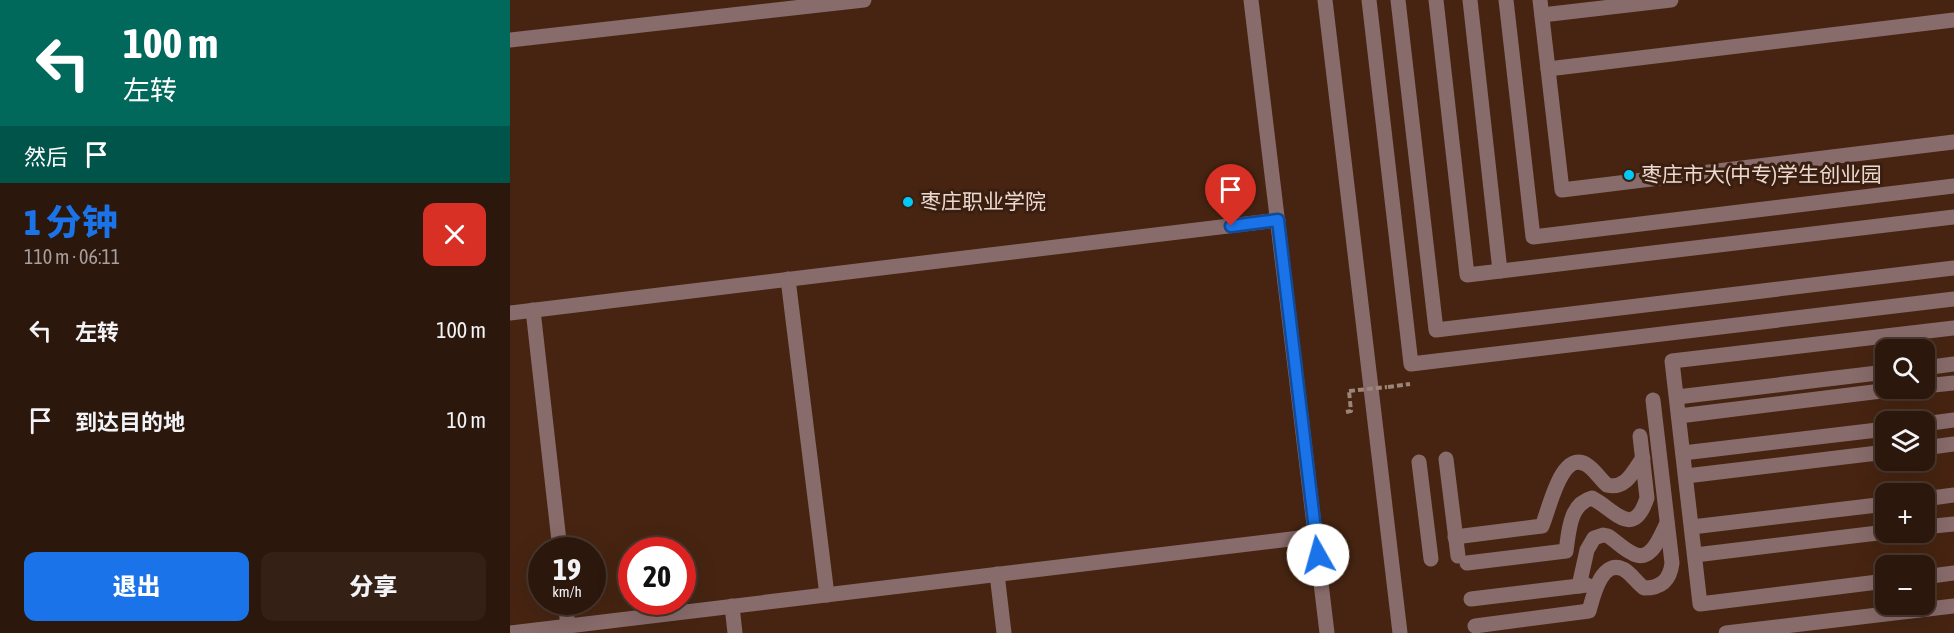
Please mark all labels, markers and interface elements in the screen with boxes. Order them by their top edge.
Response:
text: 100 m [123,19,218,67]
icon: left [24,24,102,102]
text: 左转 [123,75,177,106]
icon: arrive [80,138,113,171]
text: 然后 [24,144,68,170]
place label: 枣庄市大(中专)学生创业园 [1641,162,1882,186]
pin [1205,164,1256,226]
marker: 枣庄市大(中专)学生创业园 [1622,168,1636,182]
icon: arrive [1214,173,1247,206]
place label: 枣庄职业学院 [920,189,1046,213]
marker: 枣庄职业学院 [901,195,915,209]
text: 1 分钟 [24,201,118,243]
button: close [423,203,486,266]
text: 110 m · 06:11 [24,245,120,268]
icon: left [24,314,57,347]
text: 100 m [436,317,486,343]
text: 左转 [75,319,119,345]
map controls [1875,339,1935,615]
button: search [1875,339,1935,399]
icon: arrive [24,404,57,437]
text: 10 m [446,407,486,433]
text: 到达目的地 [75,409,185,435]
button: layers [1875,411,1935,471]
button: + [1875,483,1935,543]
position arrow [1286,523,1350,587]
speed limit sign: 20 [618,537,696,615]
button: 退出 [24,552,249,621]
button: 分享 [261,552,486,621]
text: 19 [553,552,581,586]
button: − [1875,555,1935,615]
text: km/h [552,583,582,600]

